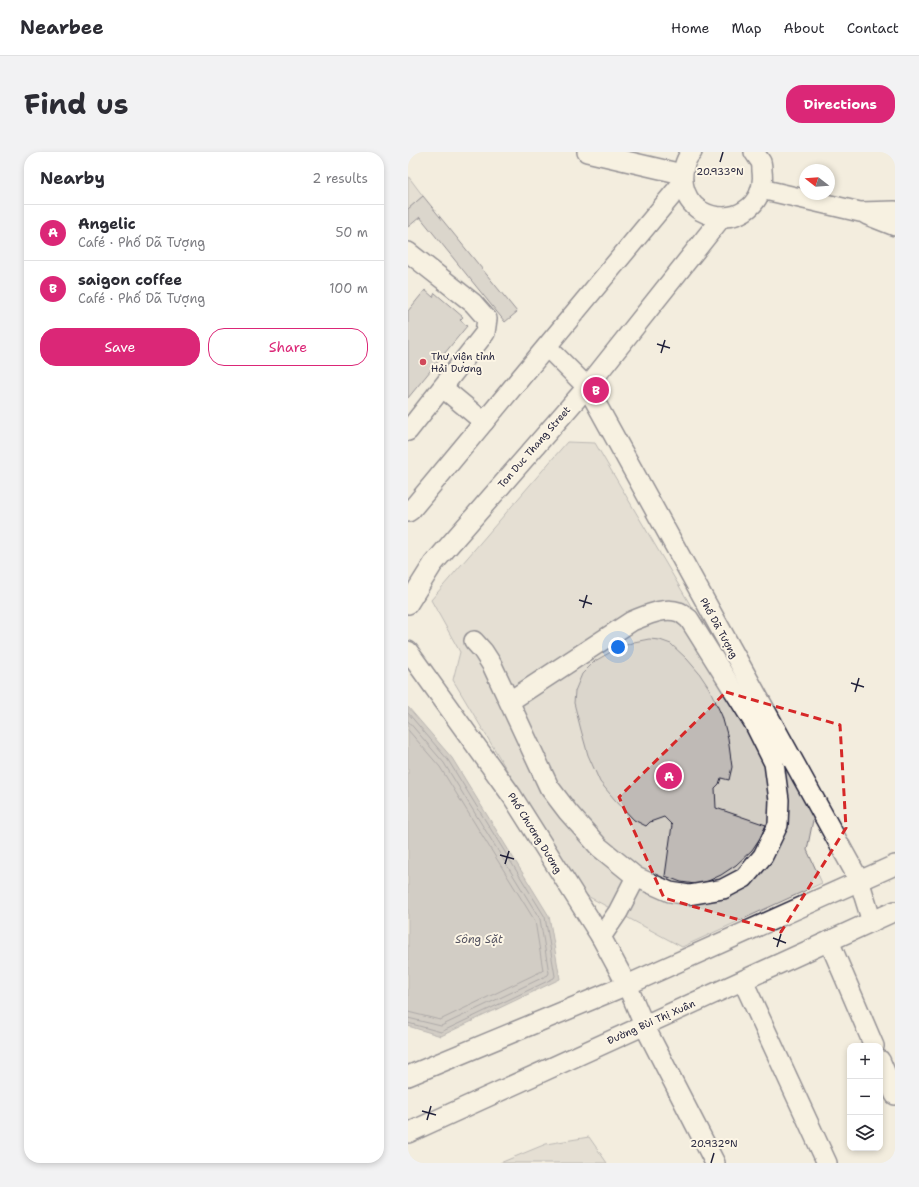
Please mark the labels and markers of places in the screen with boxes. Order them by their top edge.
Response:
place label: Thư viện tỉnh Hải Dương [431,350,495,375]
marker: Thư viện tỉnh Hải Dương [418,357,428,367]
pin: B [583,375,609,405]
pin: A [656,761,682,791]

